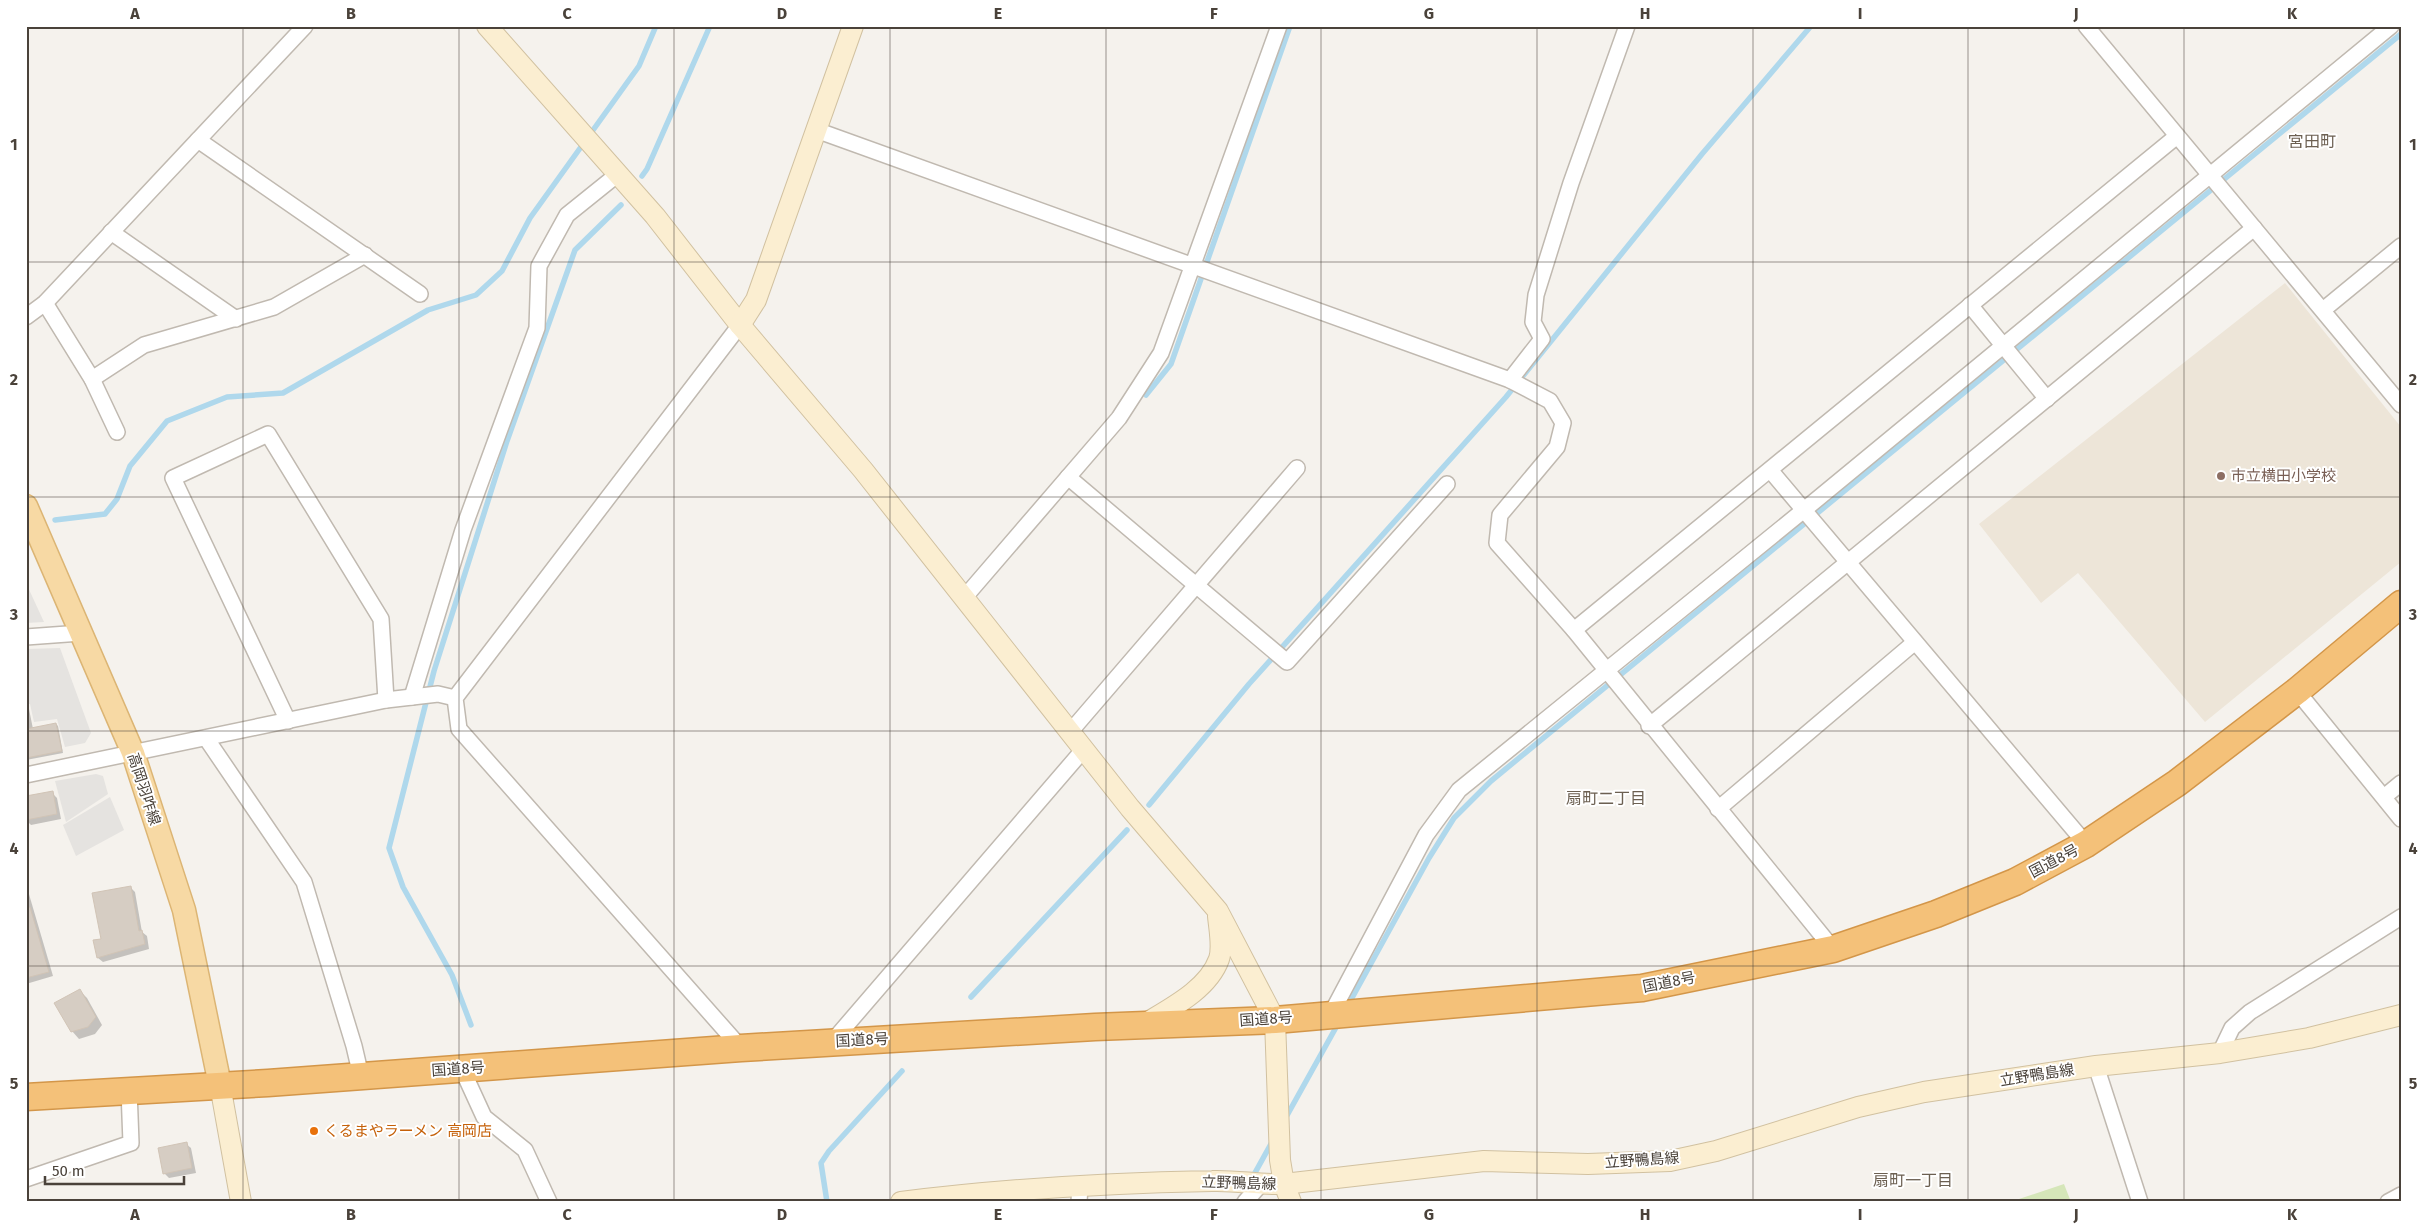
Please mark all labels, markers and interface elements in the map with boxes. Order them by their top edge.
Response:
text: A [129,4,140,23]
text: B [346,4,356,23]
text: C [562,4,572,23]
text: D [777,4,787,23]
text: E [994,4,1002,23]
text: F [1210,4,1218,23]
text: G [1424,4,1434,23]
text: H [1640,4,1650,23]
text: I [1858,4,1862,23]
text: J [2072,4,2079,23]
text: K [2287,4,2298,23]
district label: 宮田町 [2288,132,2336,151]
text: 1 [10,135,18,154]
text: 1 [2409,135,2417,154]
text: 2 [10,370,18,389]
text: 2 [2409,370,2417,389]
place label: 市立横田小学校 [2231,467,2336,485]
marker: 市立横田小学校 [2215,470,2227,482]
text: 3 [9,605,18,624]
text: 3 [2408,605,2417,624]
street label: 高岡羽咋線 [124,751,164,827]
district label: 扇町二丁目 [1566,789,1646,808]
text: 4 [9,839,19,858]
text: 4 [2408,839,2418,858]
street label: 国道8号 [2026,841,2082,881]
street label: 国道8号 [1641,968,1697,996]
street label: 国道8号 [1239,1008,1293,1030]
street label: 国道8号 [835,1030,889,1050]
street label: 国道8号 [431,1058,485,1080]
street label: 立野鴨島線 [1999,1060,2075,1090]
text: 5 [10,1074,19,1093]
text: 5 [2409,1074,2418,1093]
place label: くるまやラーメン 高岡店 [324,1122,492,1140]
marker: くるまやラーメン 高岡店 [308,1125,320,1137]
street label: 立野鴨島線 [1604,1148,1680,1172]
scale bar [45,1153,184,1185]
text: 50 m [52,1162,85,1180]
district label: 扇町一丁目 [1873,1171,1953,1190]
street label: 立野鴨島線 [1201,1173,1277,1193]
text: A [129,1205,140,1224]
text: B [346,1205,356,1224]
text: C [562,1205,572,1224]
text: D [777,1205,787,1224]
text: E [994,1205,1002,1224]
text: F [1210,1205,1218,1224]
text: G [1424,1205,1434,1224]
text: H [1640,1205,1650,1224]
text: I [1858,1205,1862,1224]
text: J [2072,1205,2079,1224]
text: K [2287,1205,2298,1224]

